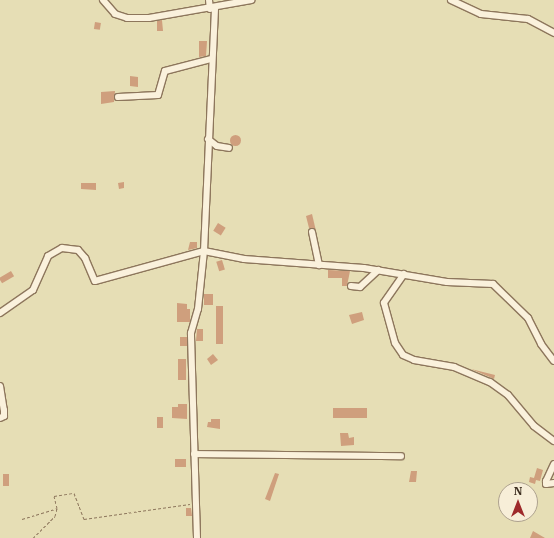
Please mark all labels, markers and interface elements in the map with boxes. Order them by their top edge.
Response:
north arrow [498,482,538,522]
text: N [514,484,522,498]

